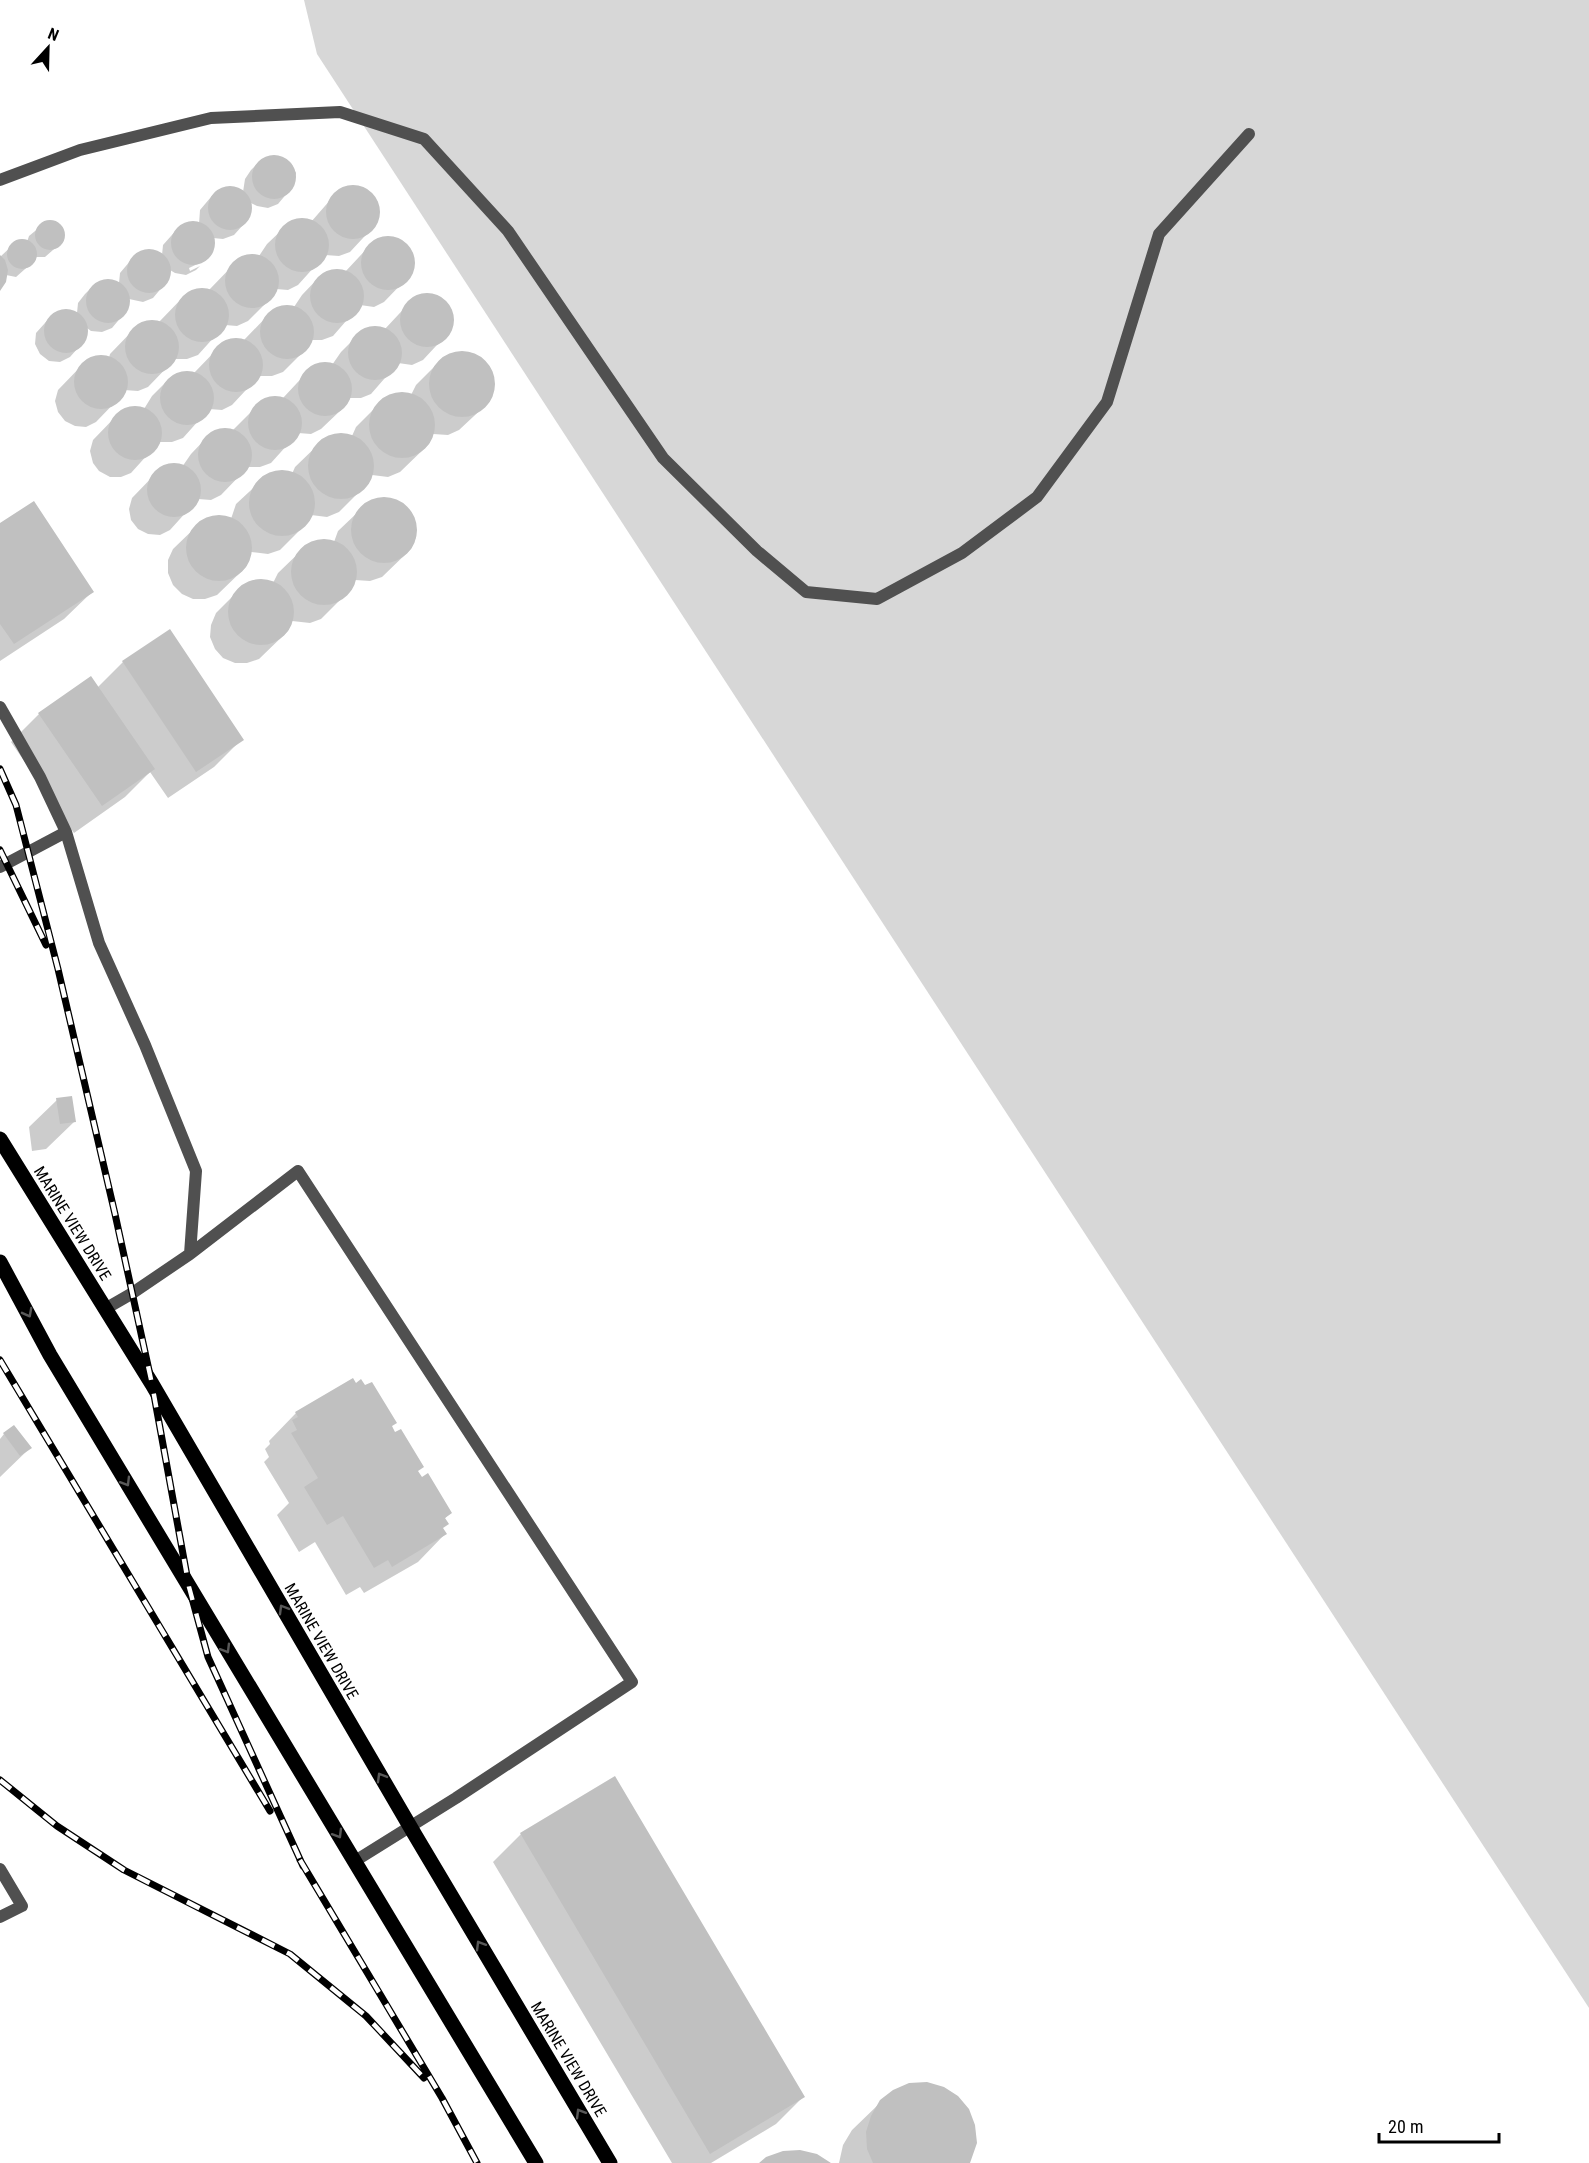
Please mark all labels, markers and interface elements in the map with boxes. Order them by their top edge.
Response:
north arrow [18,18,78,78]
text: N [45,24,62,45]
street label: MARINE VIEW DRIVE [30,1163,115,1284]
one-way arrow [21,1307,32,1318]
one-way arrow [118,1476,130,1486]
street label: MARINE VIEW DRIVE [281,1580,363,1703]
one-way arrow [278,1605,290,1615]
one-way arrow [219,1643,231,1653]
one-way arrow [376,1773,388,1783]
one-way arrow [331,1828,343,1838]
one-way arrow [476,1941,487,1951]
street label: MARINE VIEW DRIVE [527,1998,610,2120]
scale bar [1379,2106,1499,2144]
one-way arrow [575,2109,587,2119]
text: 20 m [1388,2116,1423,2137]

